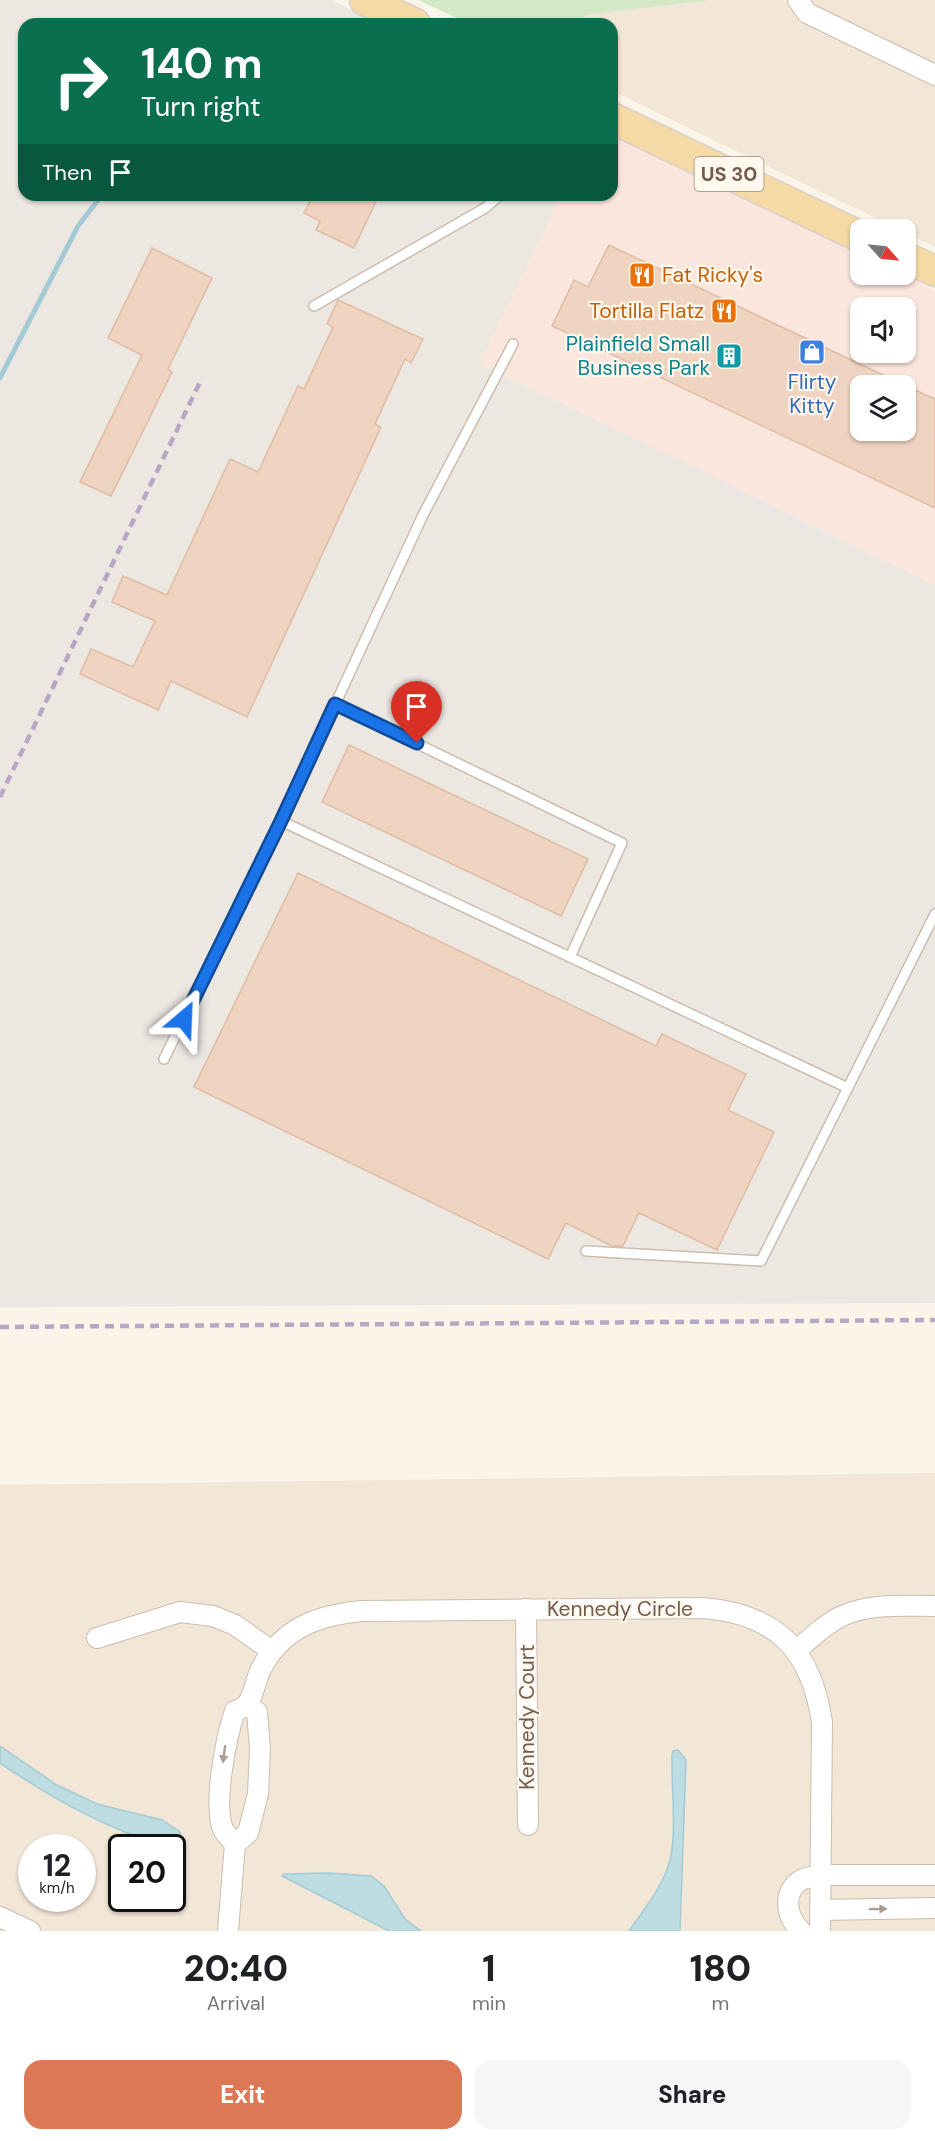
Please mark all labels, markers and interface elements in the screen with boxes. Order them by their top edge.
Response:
text: 140 m [141,36,263,91]
icon: right [42,42,120,120]
text: Turn right [141,89,261,124]
icon: arrive [104,156,137,189]
road number: US 30 [694,157,764,191]
text: Then [42,158,92,187]
north arrow [850,219,916,285]
map controls [850,219,916,441]
restaurant icon: Fat Ricky's [627,260,657,290]
place label: Fat Ricky's [662,261,763,289]
restaurant icon: Tortilla Flatz [709,296,739,326]
place label: Tortilla Flatz [589,297,704,325]
button: sound [850,297,916,363]
place label: Plainfield Small Business Park [566,330,710,382]
shop icon: Flirty Kitty [797,337,827,367]
building icon: Plainfield Small Business Park [714,341,744,371]
place label: Flirty Kitty [788,368,837,420]
button: layers [850,375,916,441]
pin [391,681,442,743]
icon: arrive [400,690,433,723]
position arrow [152,987,216,1051]
street label: Kennedy Circle [547,1595,693,1623]
street label: Kennedy Court [513,1644,541,1790]
one-way arrow [220,1745,229,1764]
speed limit sign: 20 [108,1834,186,1912]
text: 12 [43,1846,71,1885]
text: km/h [39,1878,75,1898]
one-way arrow [869,1904,888,1914]
text: 20:40 [184,1945,288,1992]
text: 1 [482,1945,496,1992]
text: 180 [690,1945,751,1992]
text: Arrival [207,1990,265,2016]
text: min [472,1990,506,2016]
text: m [712,1990,729,2016]
button: Exit [24,2060,462,2129]
button: Share [474,2060,911,2129]

